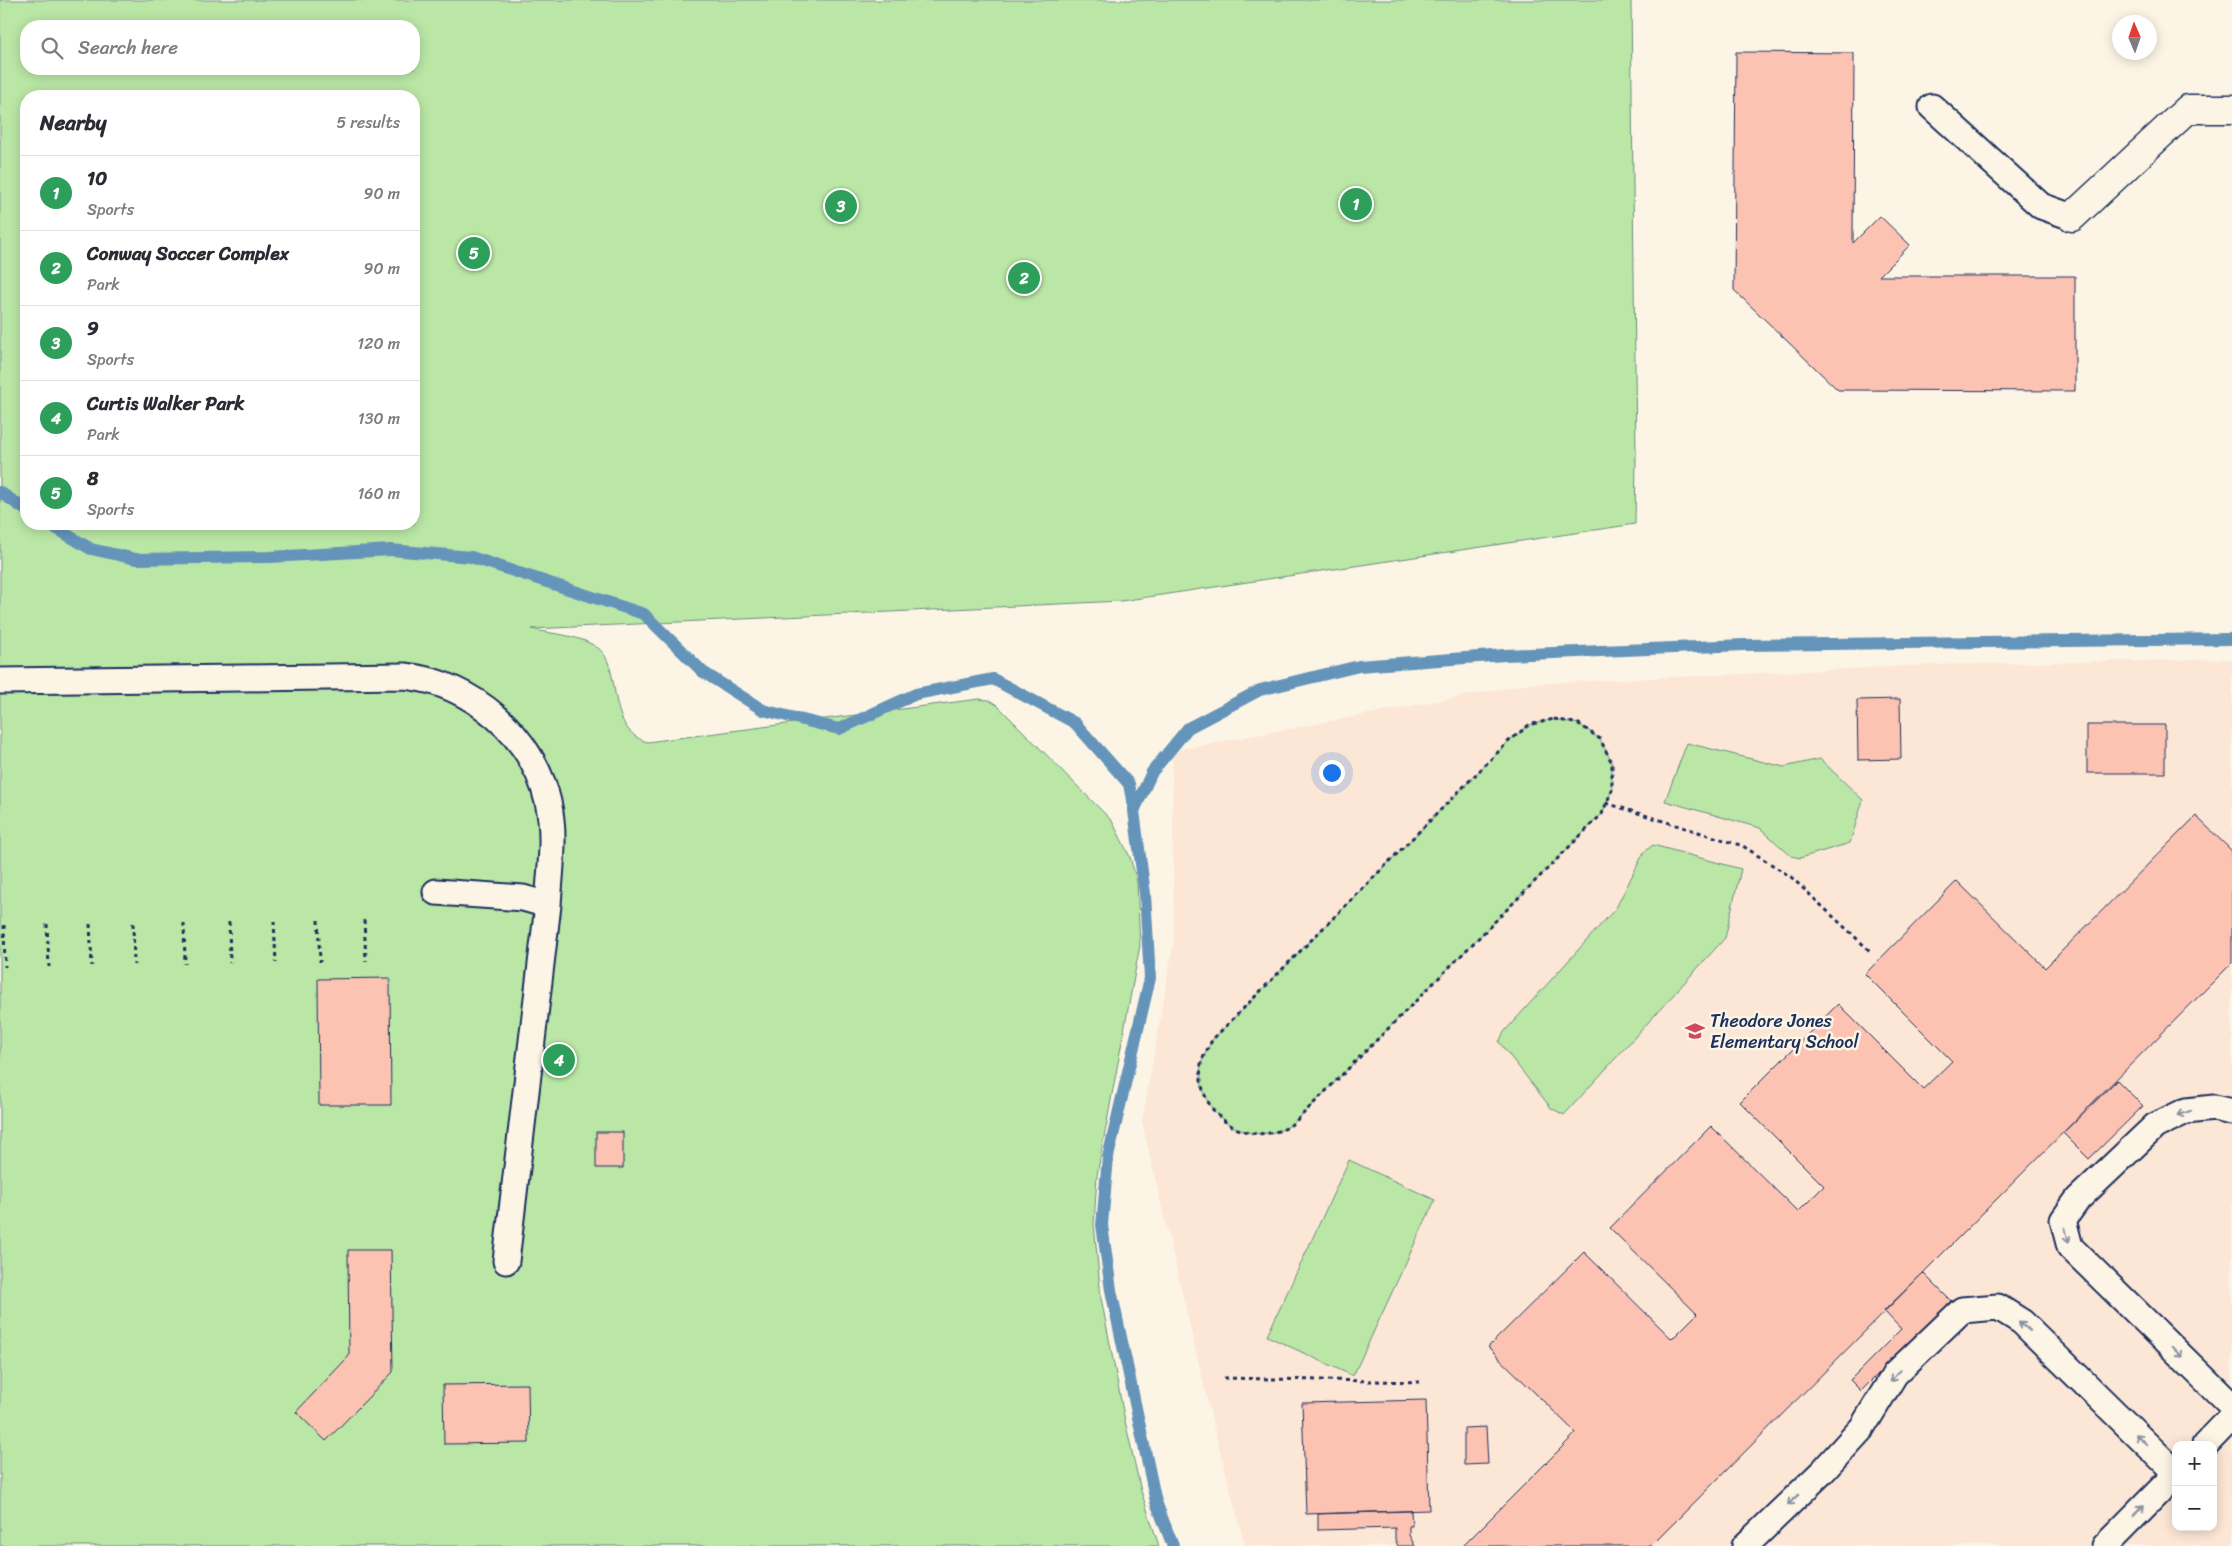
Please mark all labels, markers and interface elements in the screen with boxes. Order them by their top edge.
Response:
north arrow [2112,15,2157,60]
search box [20,20,420,75]
text: Search here [78,31,178,64]
icon: search [38,34,66,62]
text: Nearby [40,104,106,142]
text: 5 results [336,108,400,137]
text: 10 [87,162,107,195]
text: 1 [53,179,59,208]
text: 90 m [364,179,400,208]
pin: 1 [1340,185,1372,223]
pin: 3 [825,187,857,225]
text: Sports [87,195,134,224]
pin: 5 [458,234,490,272]
text: Conway Soccer Complex [87,237,289,270]
text: 2 [51,254,61,283]
text: 90 m [364,254,400,283]
pin: 2 [1008,259,1040,297]
text: Park [87,270,120,299]
text: 9 [87,312,99,345]
text: 3 [52,329,60,358]
text: 120 m [357,329,400,358]
text: Sports [87,345,134,374]
text: Curtis Walker Park [87,387,244,420]
text: 4 [51,404,61,433]
text: 130 m [358,404,400,433]
text: Park [87,420,120,449]
text: 8 [87,462,98,495]
text: 5 [51,479,61,508]
text: 160 m [357,479,400,508]
text: Sports [87,495,134,524]
your location [1319,760,1345,786]
place label: Theodore Jones Elementary School [1710,1005,1859,1058]
school or university icon: Theodore Jones Elementary School [1684,1020,1706,1042]
pin: 4 [543,1041,575,1079]
one-way arrow [2177,1109,2193,1118]
one-way arrow [2062,1227,2072,1243]
one-way arrow [2018,1320,2031,1331]
one-way arrow [2171,1345,2183,1357]
one-way arrow [1890,1369,1901,1382]
one-way arrow [2135,1433,2147,1445]
map controls [2172,1441,2217,1531]
button: + [2172,1441,2217,1486]
button: − [2172,1486,2217,1531]
one-way arrow [1786,1494,1799,1506]
one-way arrow [2133,1505,2145,1518]

